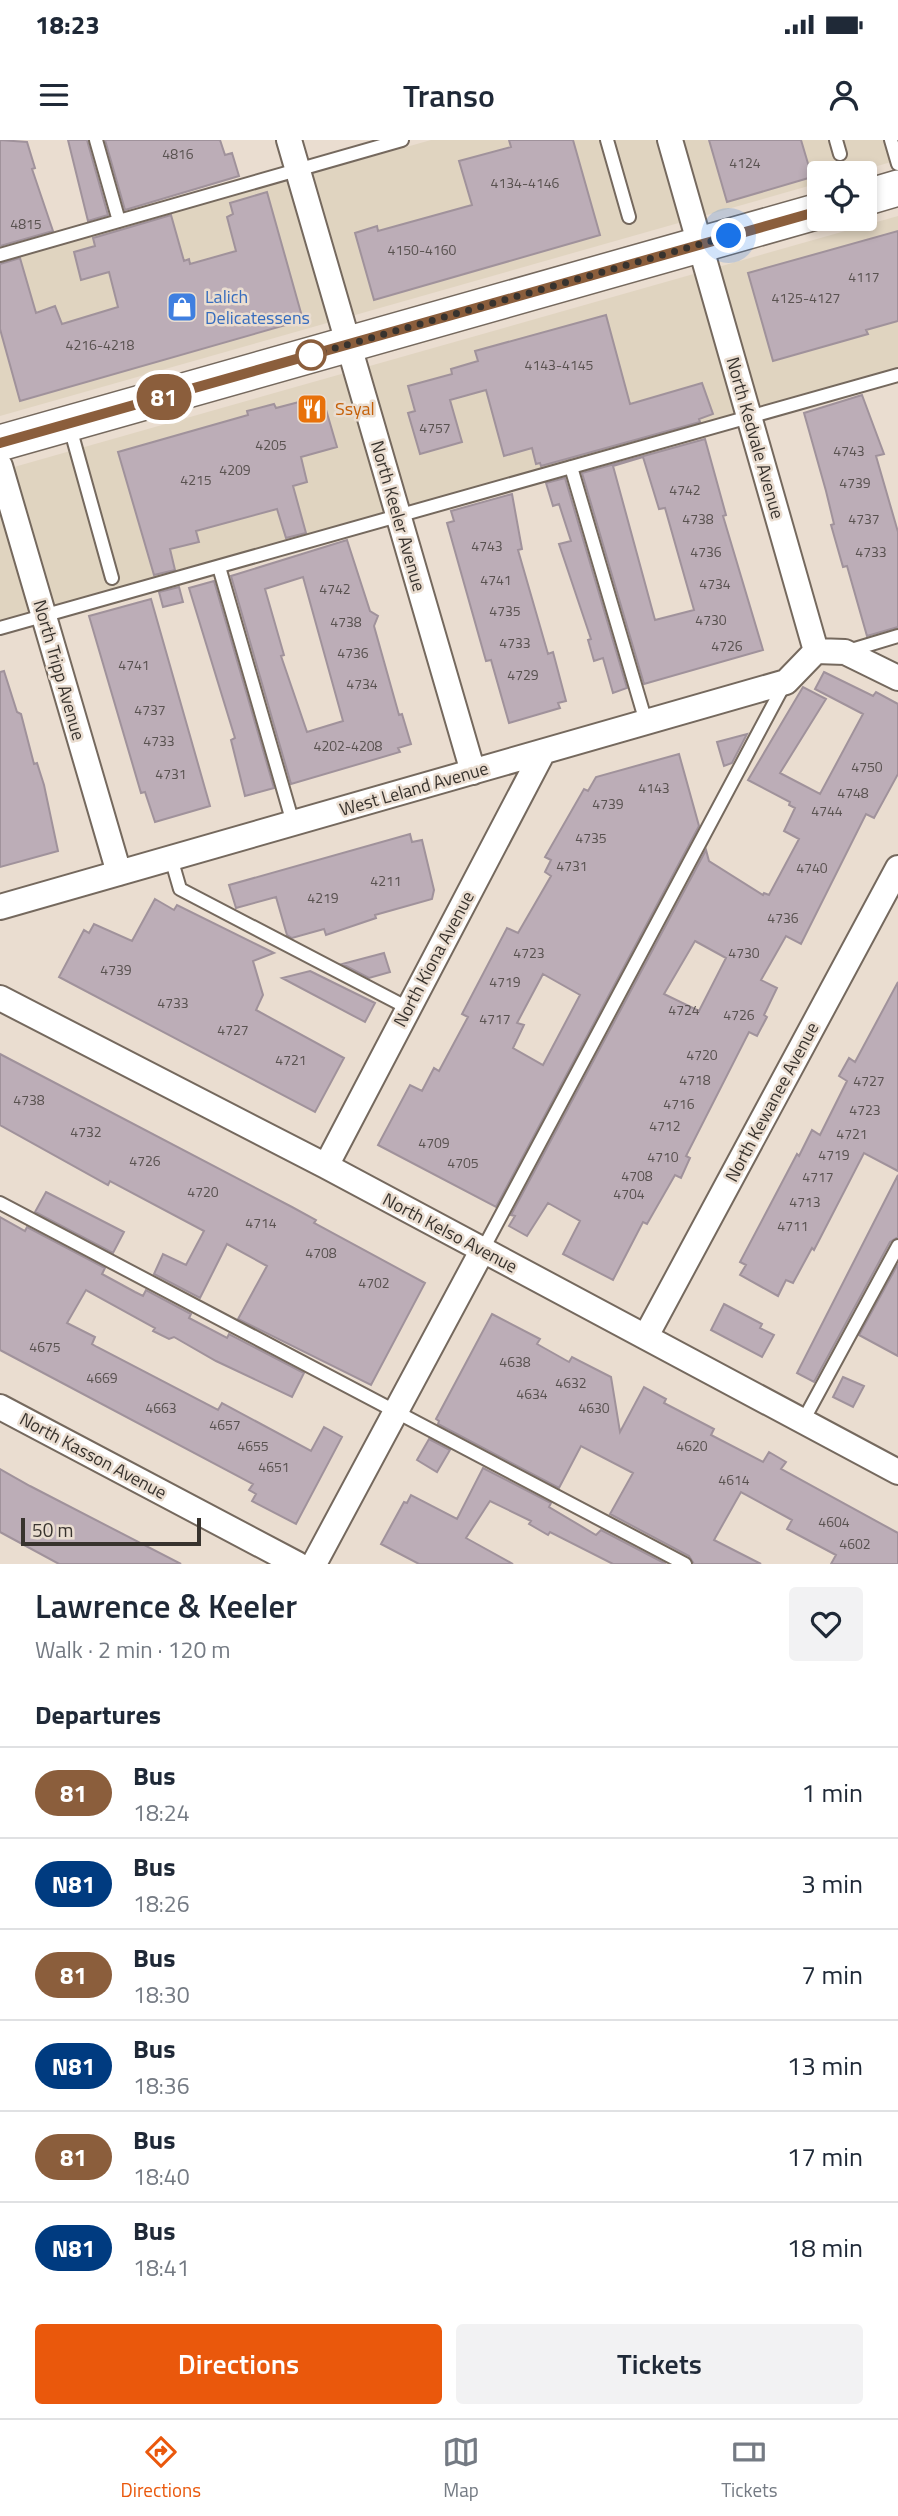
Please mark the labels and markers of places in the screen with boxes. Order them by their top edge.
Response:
place label: Lalich Delicatessens [205,283,310,331]
shop icon: Lalich Delicatessens [165,290,199,324]
unlabelled marker [296,340,326,370]
restaurant icon: Ssyal [295,392,329,426]
place label: Ssyal [335,395,375,422]

